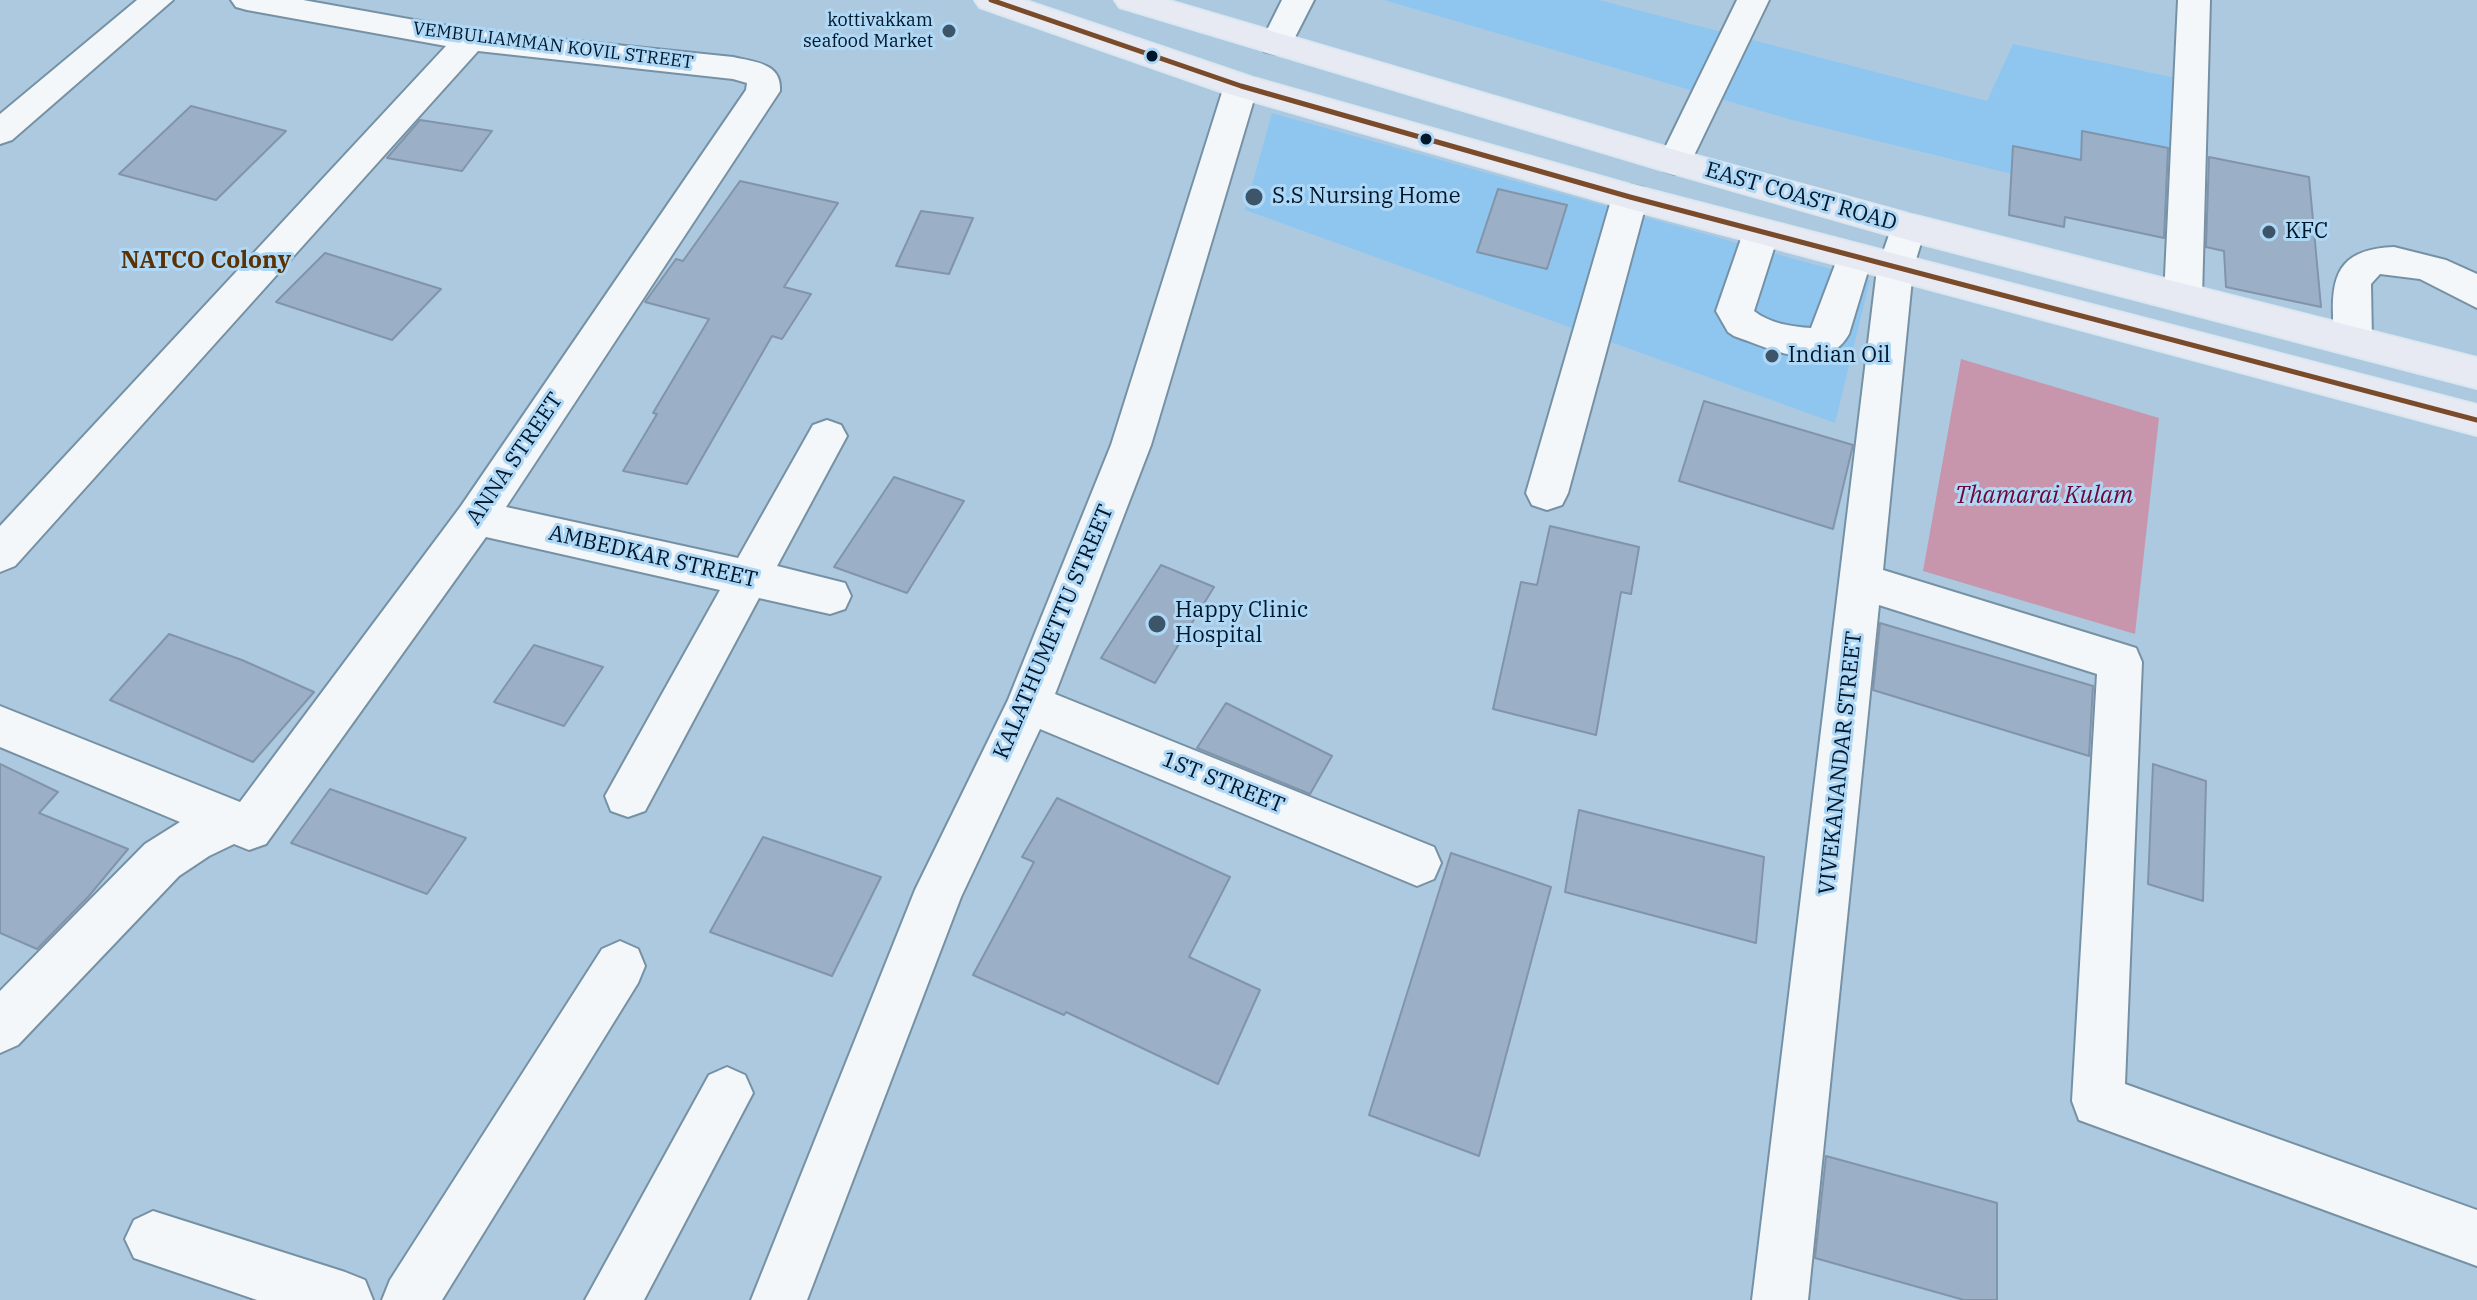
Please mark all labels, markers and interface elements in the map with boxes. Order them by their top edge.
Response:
place label: kottivakkam seafood Market [803,10,933,52]
street label: VEMBULIAMMAN KOVIL STREET [411,18,695,74]
marker: kottivakkam seafood Market [940,22,958,40]
unlabelled marker [1144,48,1160,64]
unlabelled marker [1418,131,1434,147]
street label: EAST COAST ROAD [1702,157,1900,237]
place label: S.S Nursing Home [1272,184,1461,210]
marker: S.S Nursing Home [1243,186,1265,208]
place label: KFC [2285,219,2328,245]
marker: KFC [2260,223,2278,241]
district label: NATCO Colony [121,247,291,275]
place label: Indian Oil [1788,343,1890,369]
marker: Indian Oil [1763,347,1781,365]
street label: ANNA STREET [461,388,569,530]
water label: Thamarai Kulam [1955,482,2133,510]
street label: KALATHUMETTU STREET [988,501,1120,763]
street label: AMBEDKAR STREET [546,520,760,594]
place label: Happy Clinic Hospital [1175,598,1308,650]
marker: Happy Clinic Hospital [1146,613,1168,635]
street label: VIVEKANANDAR STREET [1814,630,1868,896]
street label: 1ST STREET [1158,746,1288,820]

